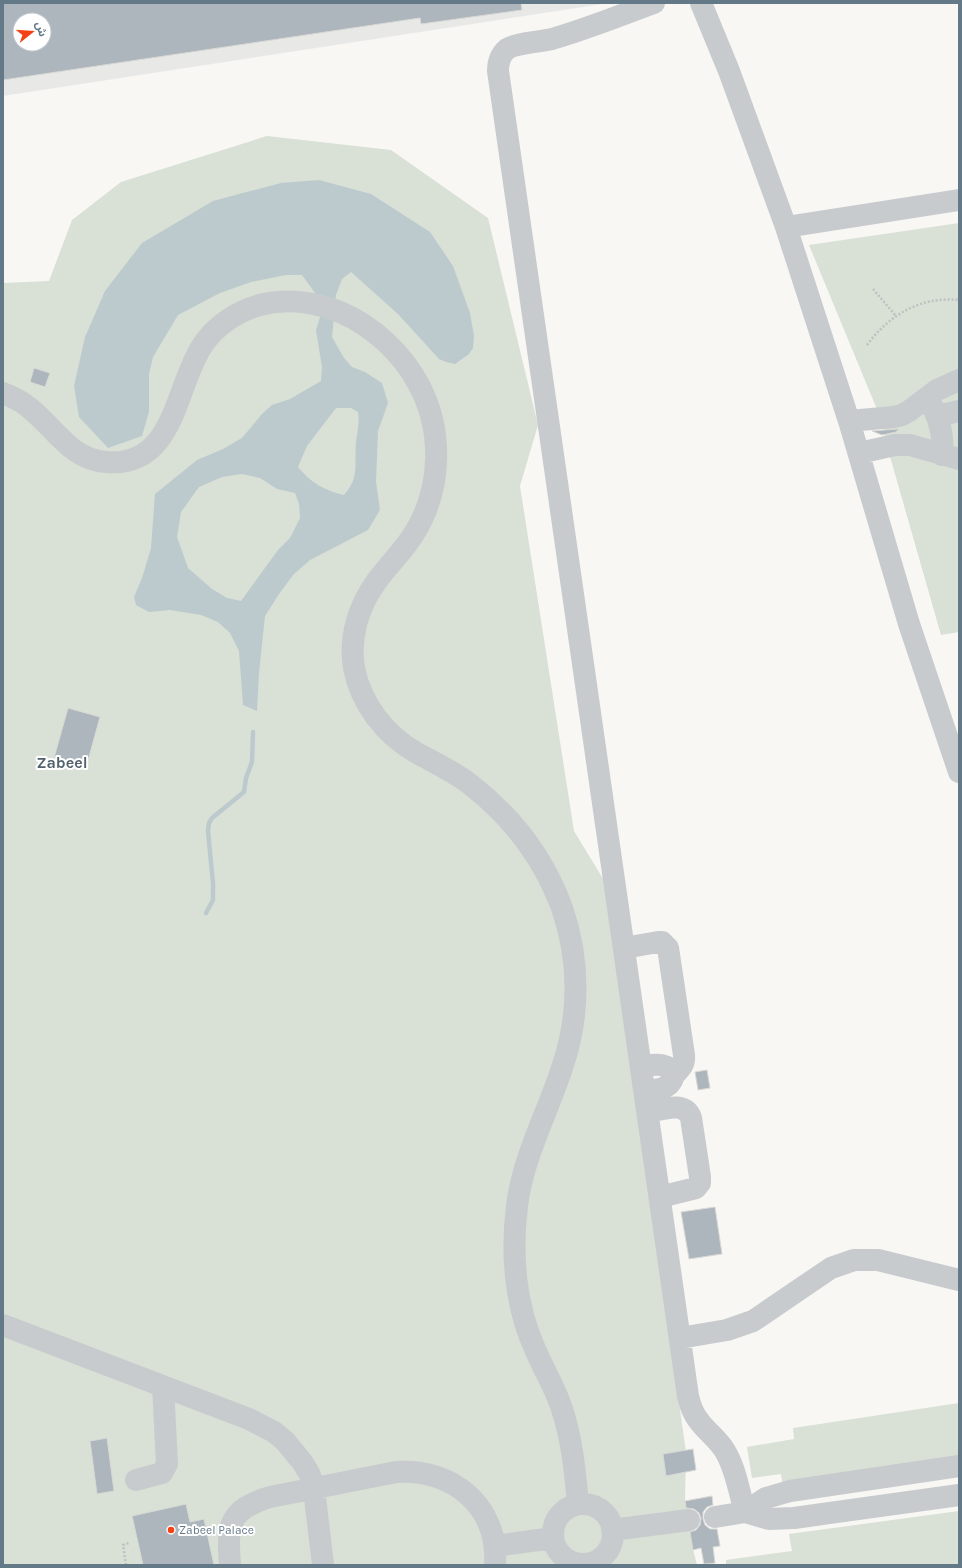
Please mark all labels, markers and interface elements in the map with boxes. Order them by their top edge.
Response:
north arrow [12,12,52,52]
text: ش [33,20,50,38]
district label: Zabeel [36,753,88,772]
place label: Zabeel Palace [179,1523,254,1537]
marker: Zabeel Palace [166,1525,176,1535]

